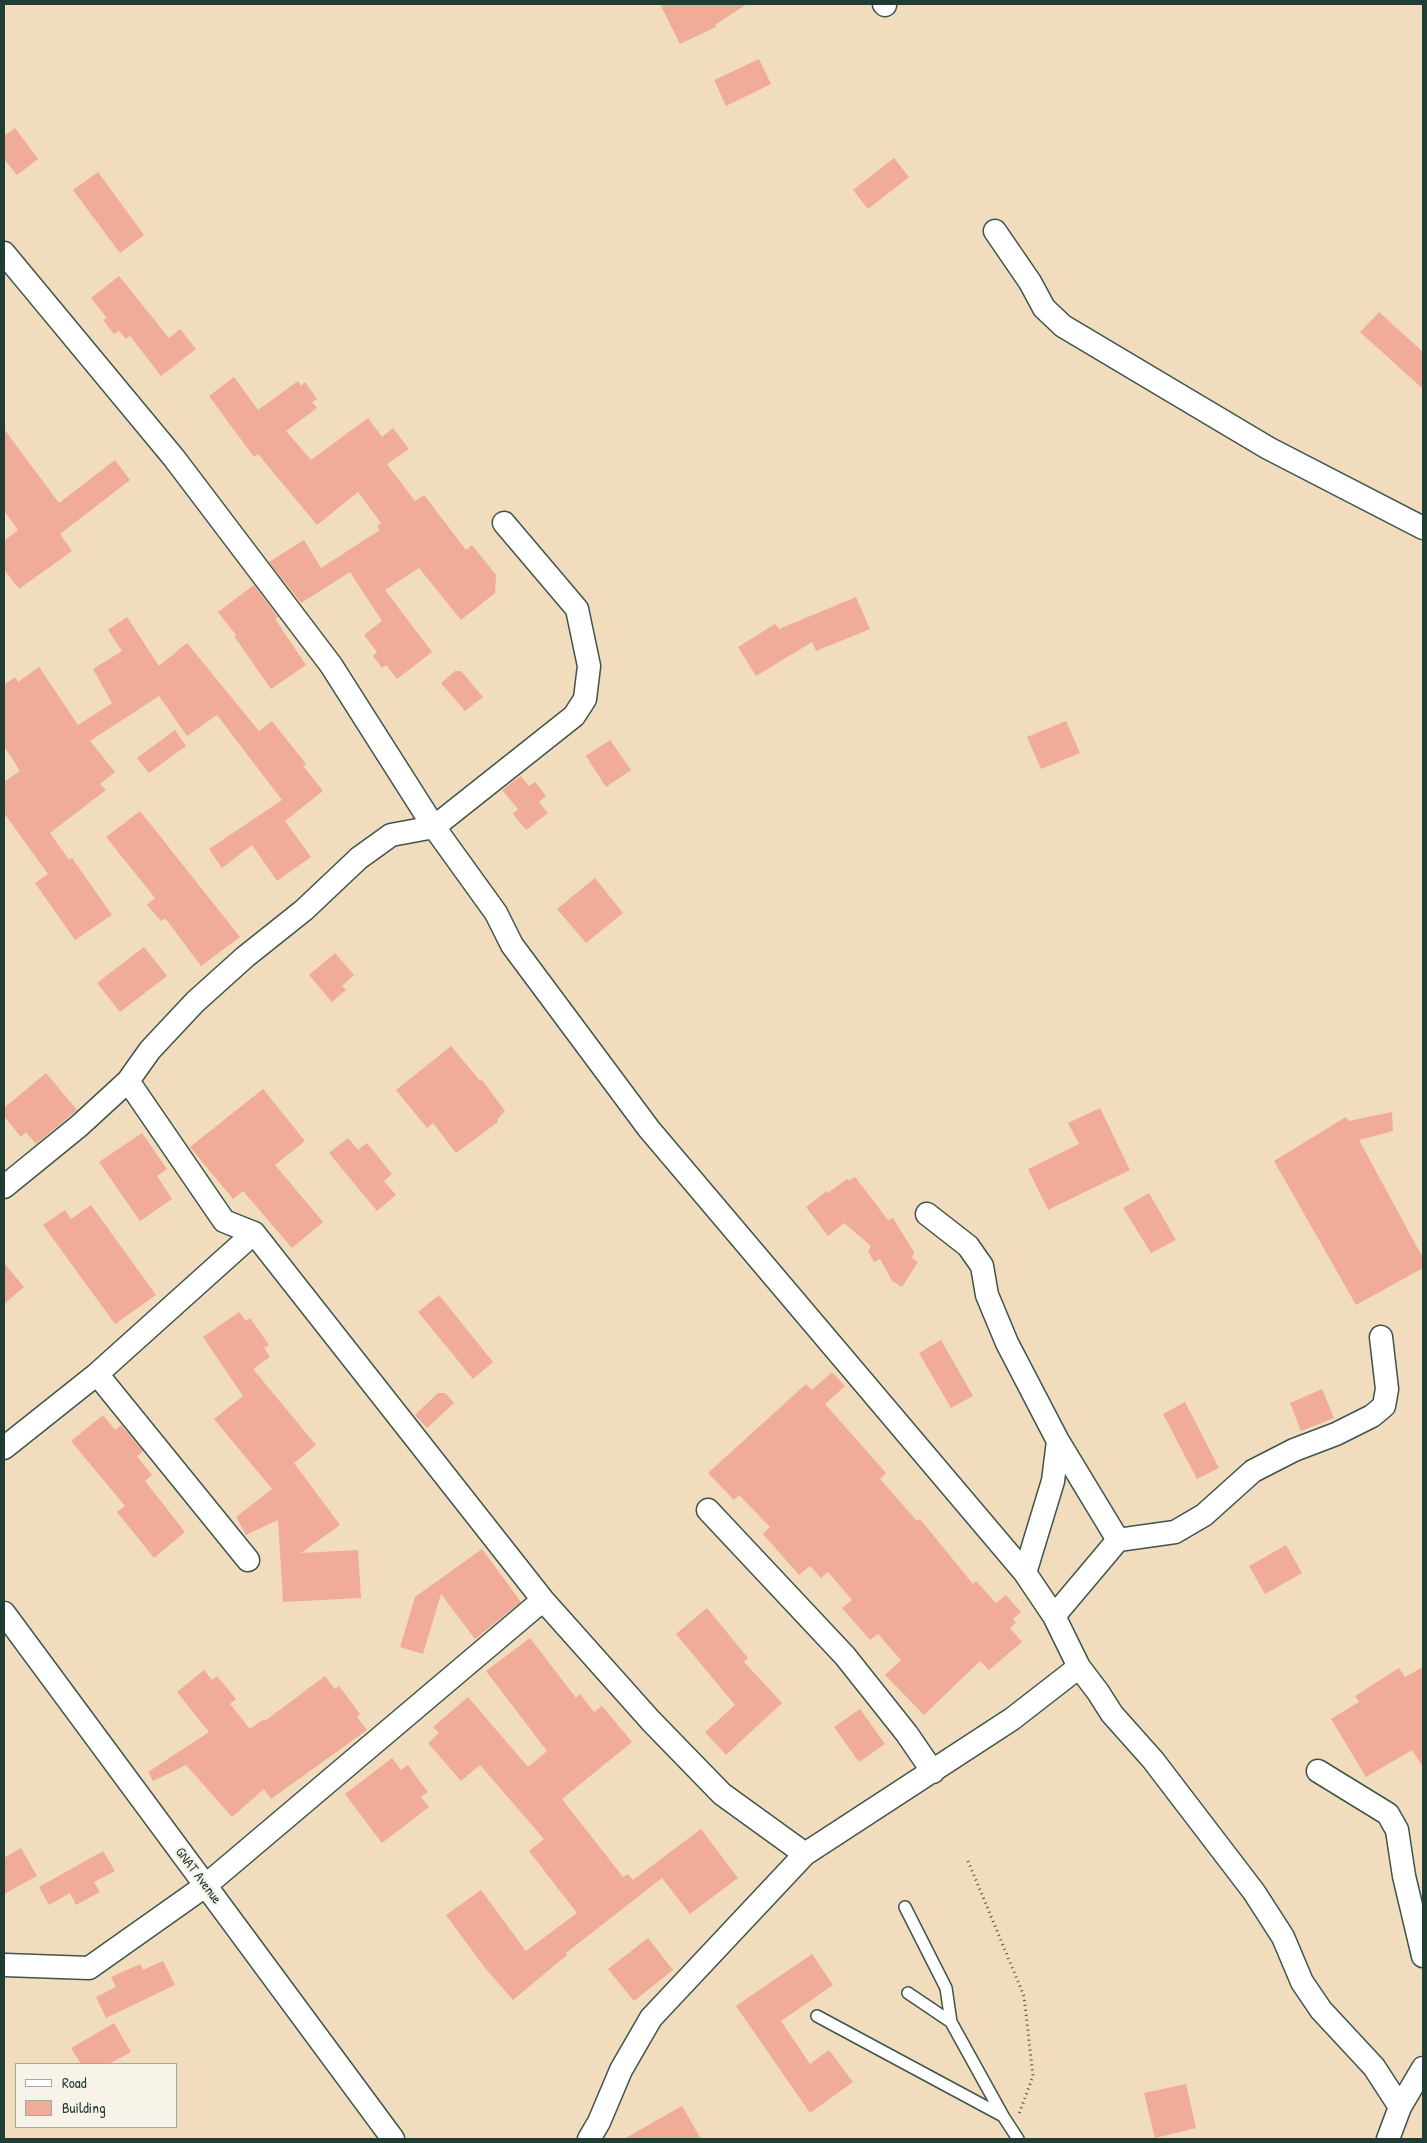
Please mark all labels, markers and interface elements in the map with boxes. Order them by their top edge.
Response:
street label: GNAT Avenue [171,1844,225,1908]
legend [15,2063,178,2128]
text: Road [62,2072,87,2093]
text: Building [62,2097,106,2118]

